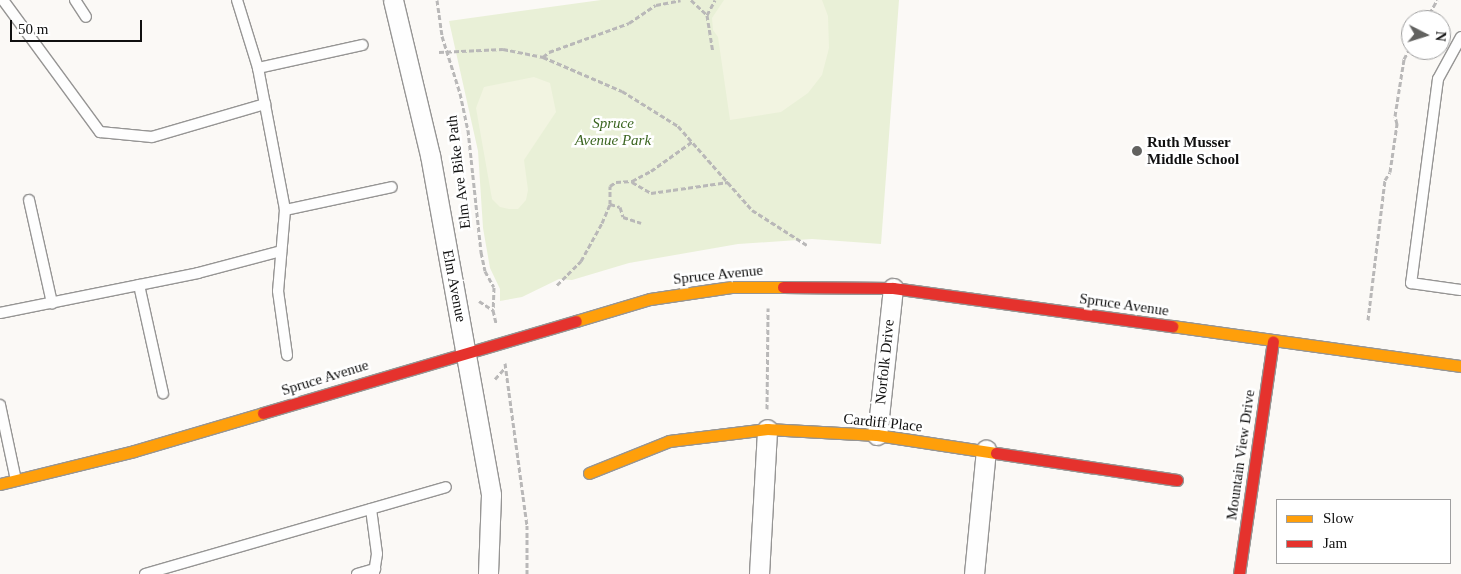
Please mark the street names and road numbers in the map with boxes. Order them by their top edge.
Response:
street label: Elm Ave Bike Path [443,114,475,230]
street label: Elm Avenue [438,248,470,324]
street label: Spruce Avenue [672,261,764,289]
street label: Spruce Avenue [1078,290,1170,320]
street label: Norfolk Drive [872,319,898,405]
street label: Spruce Avenue [279,356,371,400]
street label: Mountain View Drive [1223,389,1259,521]
street label: Cardiff Place [843,410,923,436]

